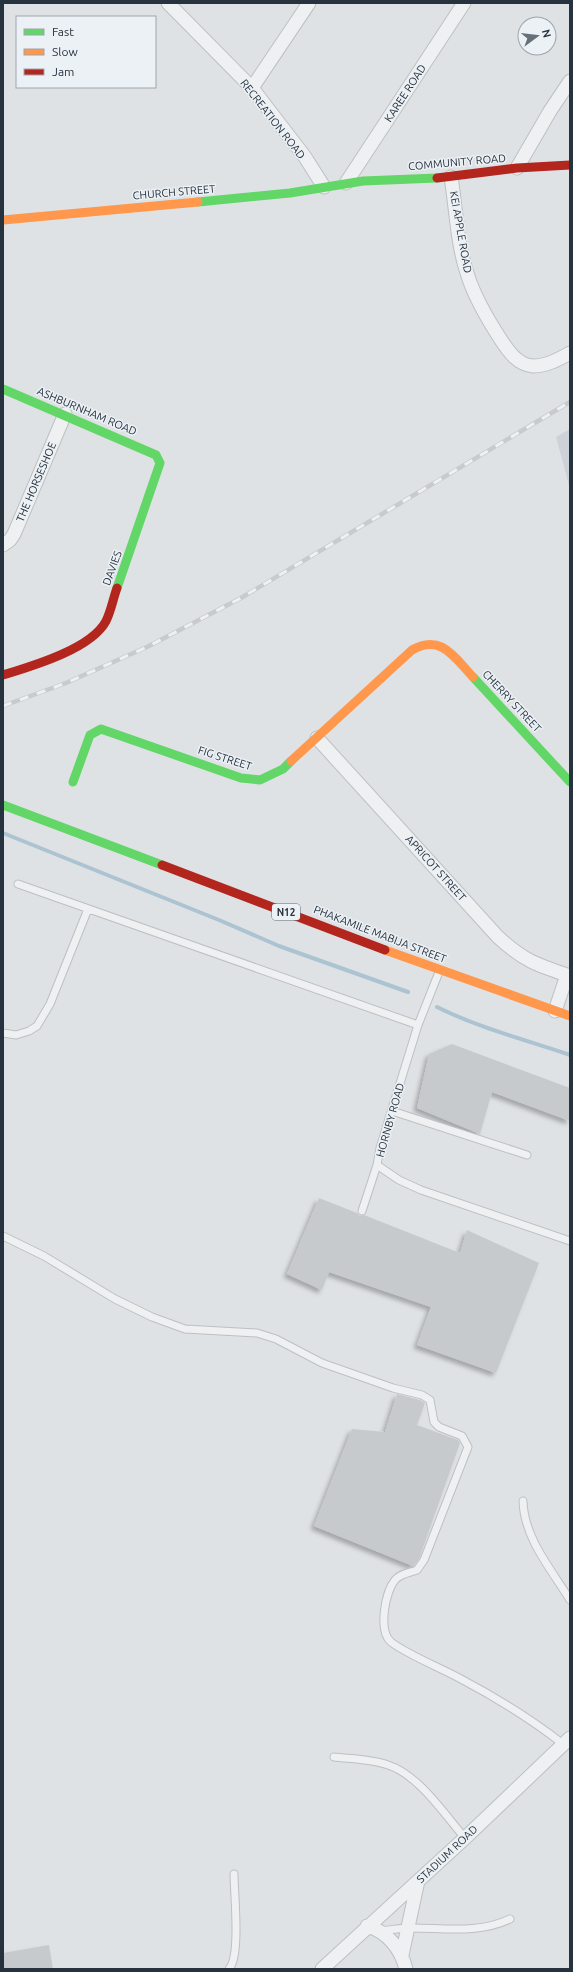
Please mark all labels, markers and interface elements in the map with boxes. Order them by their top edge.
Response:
legend [16,16,156,88]
north arrow [517,16,557,56]
text: Fast [52,25,74,38]
text: N [540,28,554,39]
text: Slow [52,45,78,58]
street label: KAREE ROAD [382,62,428,124]
text: Jam [52,65,74,78]
street label: RECREATION ROAD [238,77,308,161]
street label: COMMUNITY ROAD [408,152,507,172]
street label: CHURCH STREET [132,182,216,202]
street label: KEI APPLE ROAD [448,190,474,274]
street label: ASHBURNHAM ROAD [35,385,139,438]
street label: THE HORSESHOE [14,440,58,524]
street label: DAVIES [100,549,124,587]
street label: CHERRY STREET [480,668,544,734]
street label: FIG STREET [197,744,253,772]
street label: APRICOT STREET [403,833,469,903]
street label: PHAKAMILE MABIJA STREET [312,903,448,965]
road number: N12 [272,904,300,920]
street label: HORNBY ROAD [374,1081,406,1159]
street label: STADIUM ROAD [414,1823,480,1885]

